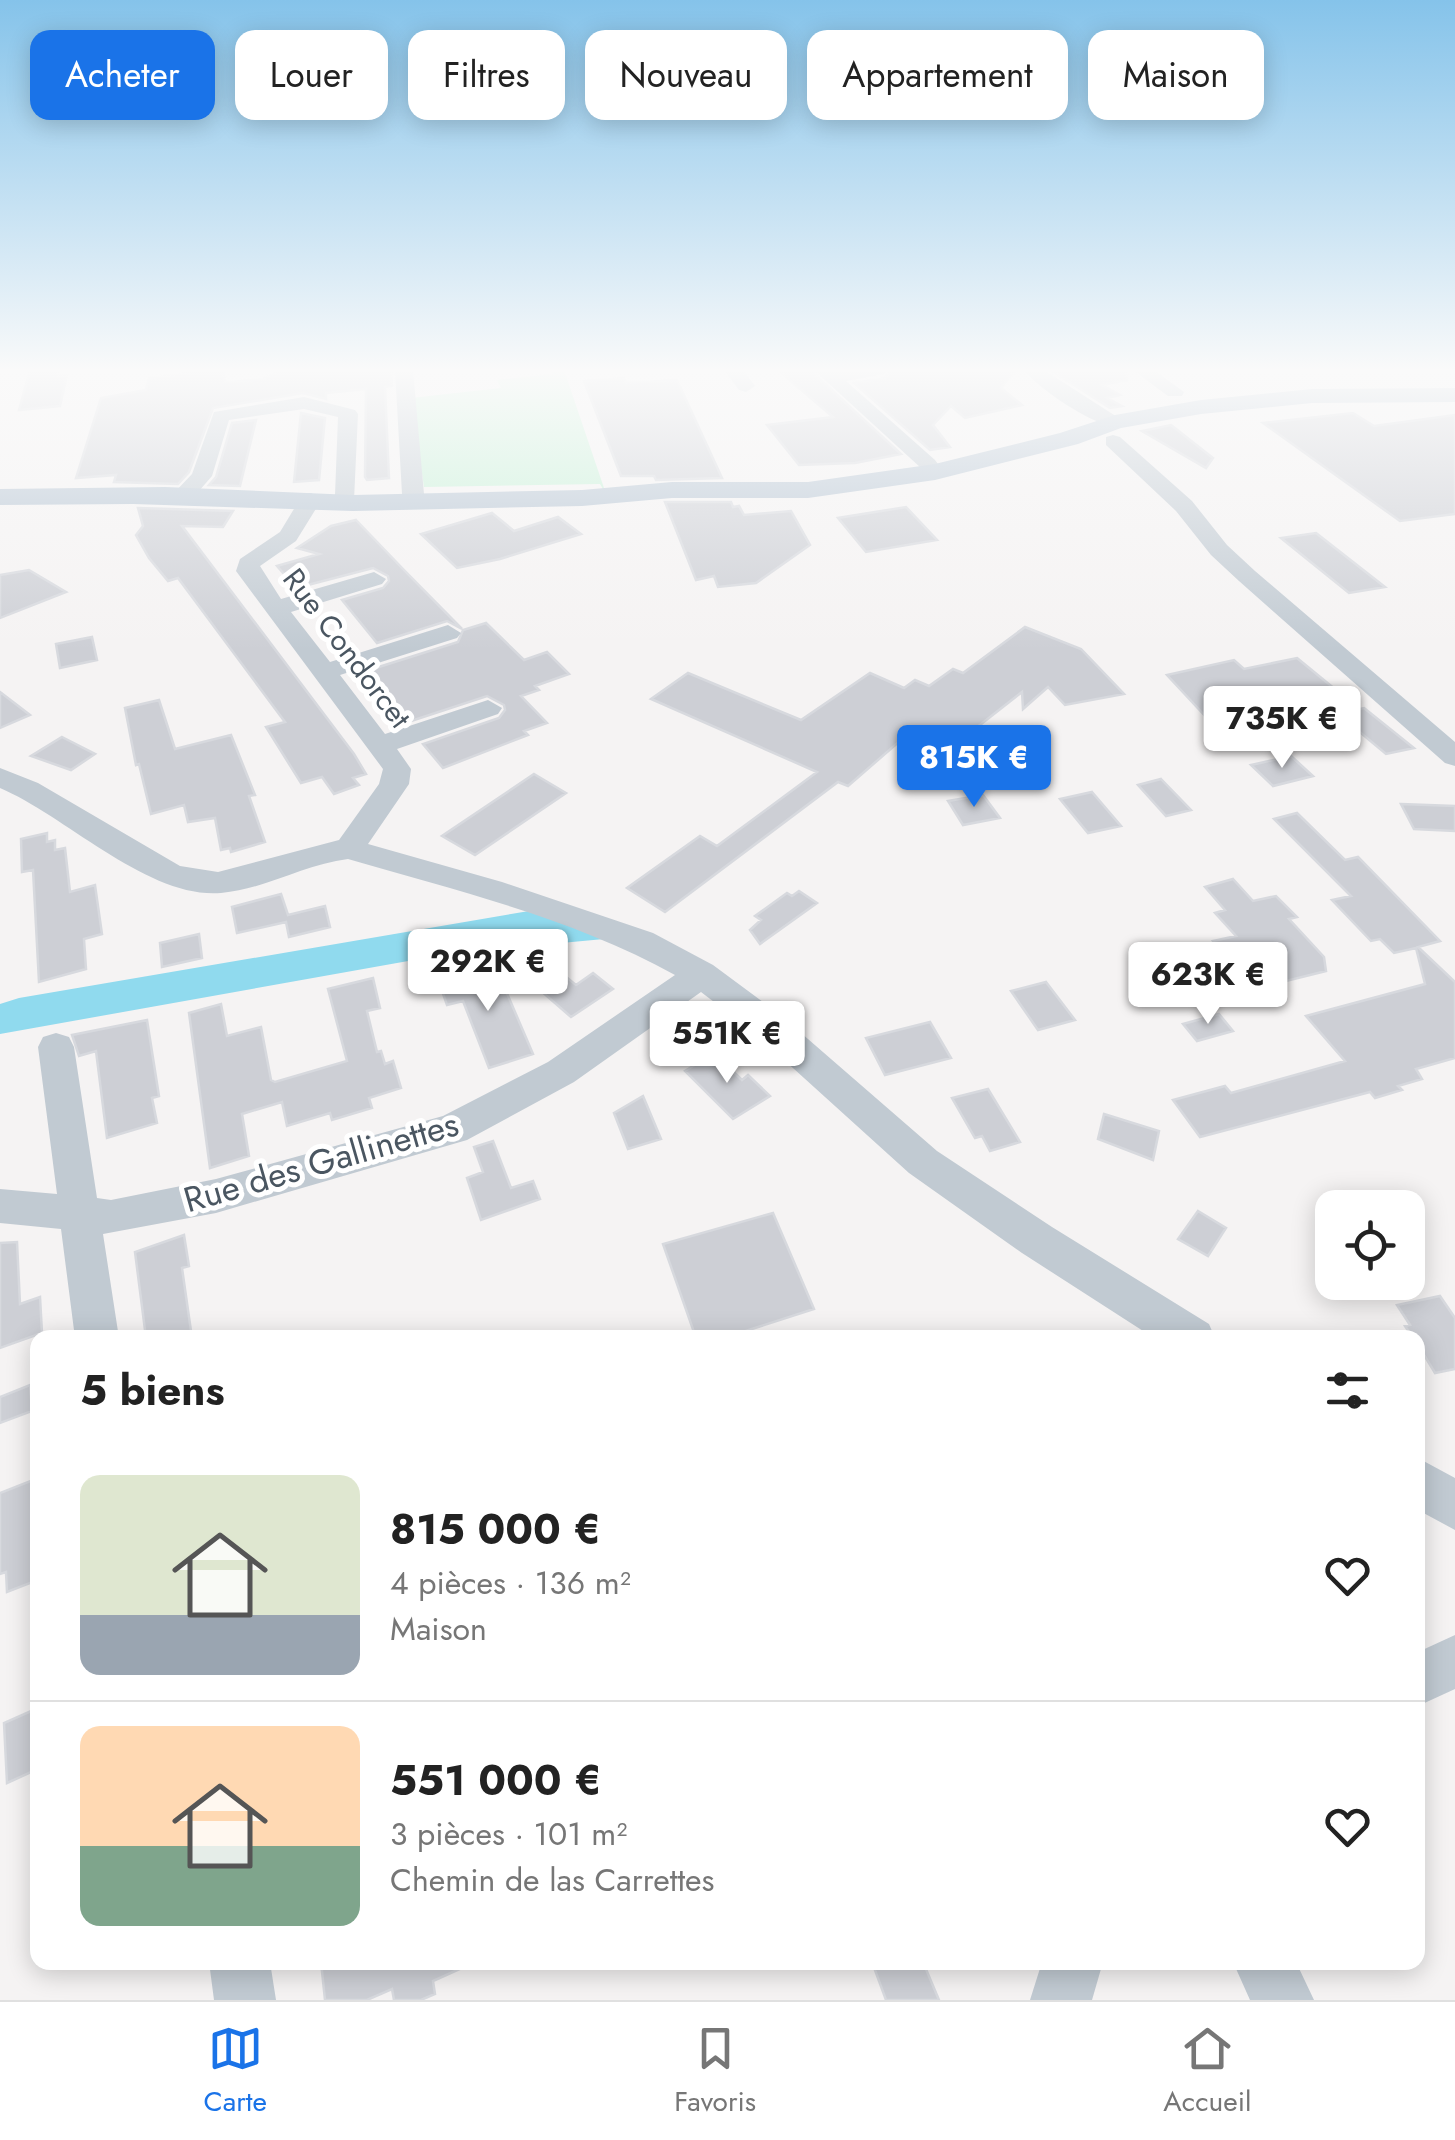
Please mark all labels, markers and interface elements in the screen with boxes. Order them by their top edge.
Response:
chip: Acheter [30,30,215,120]
chip: Louer [235,30,388,120]
chip: Filtres [408,30,565,120]
chip: Nouveau [585,30,787,120]
chip: Appartement [807,30,1068,120]
chip: Maison [1088,30,1264,120]
street label: Rue Condorcet [273,559,422,737]
pin: 735K € [1201,686,1363,771]
text: 735K € [1226,695,1338,741]
pin: 815K € [893,725,1055,810]
text: 815K € [919,734,1029,780]
pin: 292K € [407,929,569,1014]
text: 292K € [430,938,546,984]
pin: 623K € [1127,942,1289,1027]
text: 623K € [1150,951,1266,997]
pin: 551K € [646,1001,808,1086]
text: 551K € [672,1010,782,1056]
street label: Rue des Gallinettes [178,1099,464,1225]
map controls [1315,1190,1425,1300]
button: locate [1315,1190,1425,1300]
text: 5 biens [80,1360,225,1421]
icon: filters [1320,1363,1375,1418]
text: 815 000 € [390,1499,601,1560]
icon: home [160,1515,280,1635]
icon: heart [1320,1548,1375,1603]
text: 4 pièces · 136 m² [390,1560,631,1606]
text: Maison [390,1606,487,1652]
text: 551 000 € [390,1750,602,1811]
icon: home [160,1766,280,1886]
icon: heart [1320,1799,1375,1854]
text: 3 pièces · 101 m² [390,1811,627,1857]
text: Chemin de las Carrettes [390,1857,714,1903]
tab: Carte [204,2021,267,2122]
tab: Favoris [674,2021,756,2122]
tab: Accueil [1163,2021,1251,2122]

